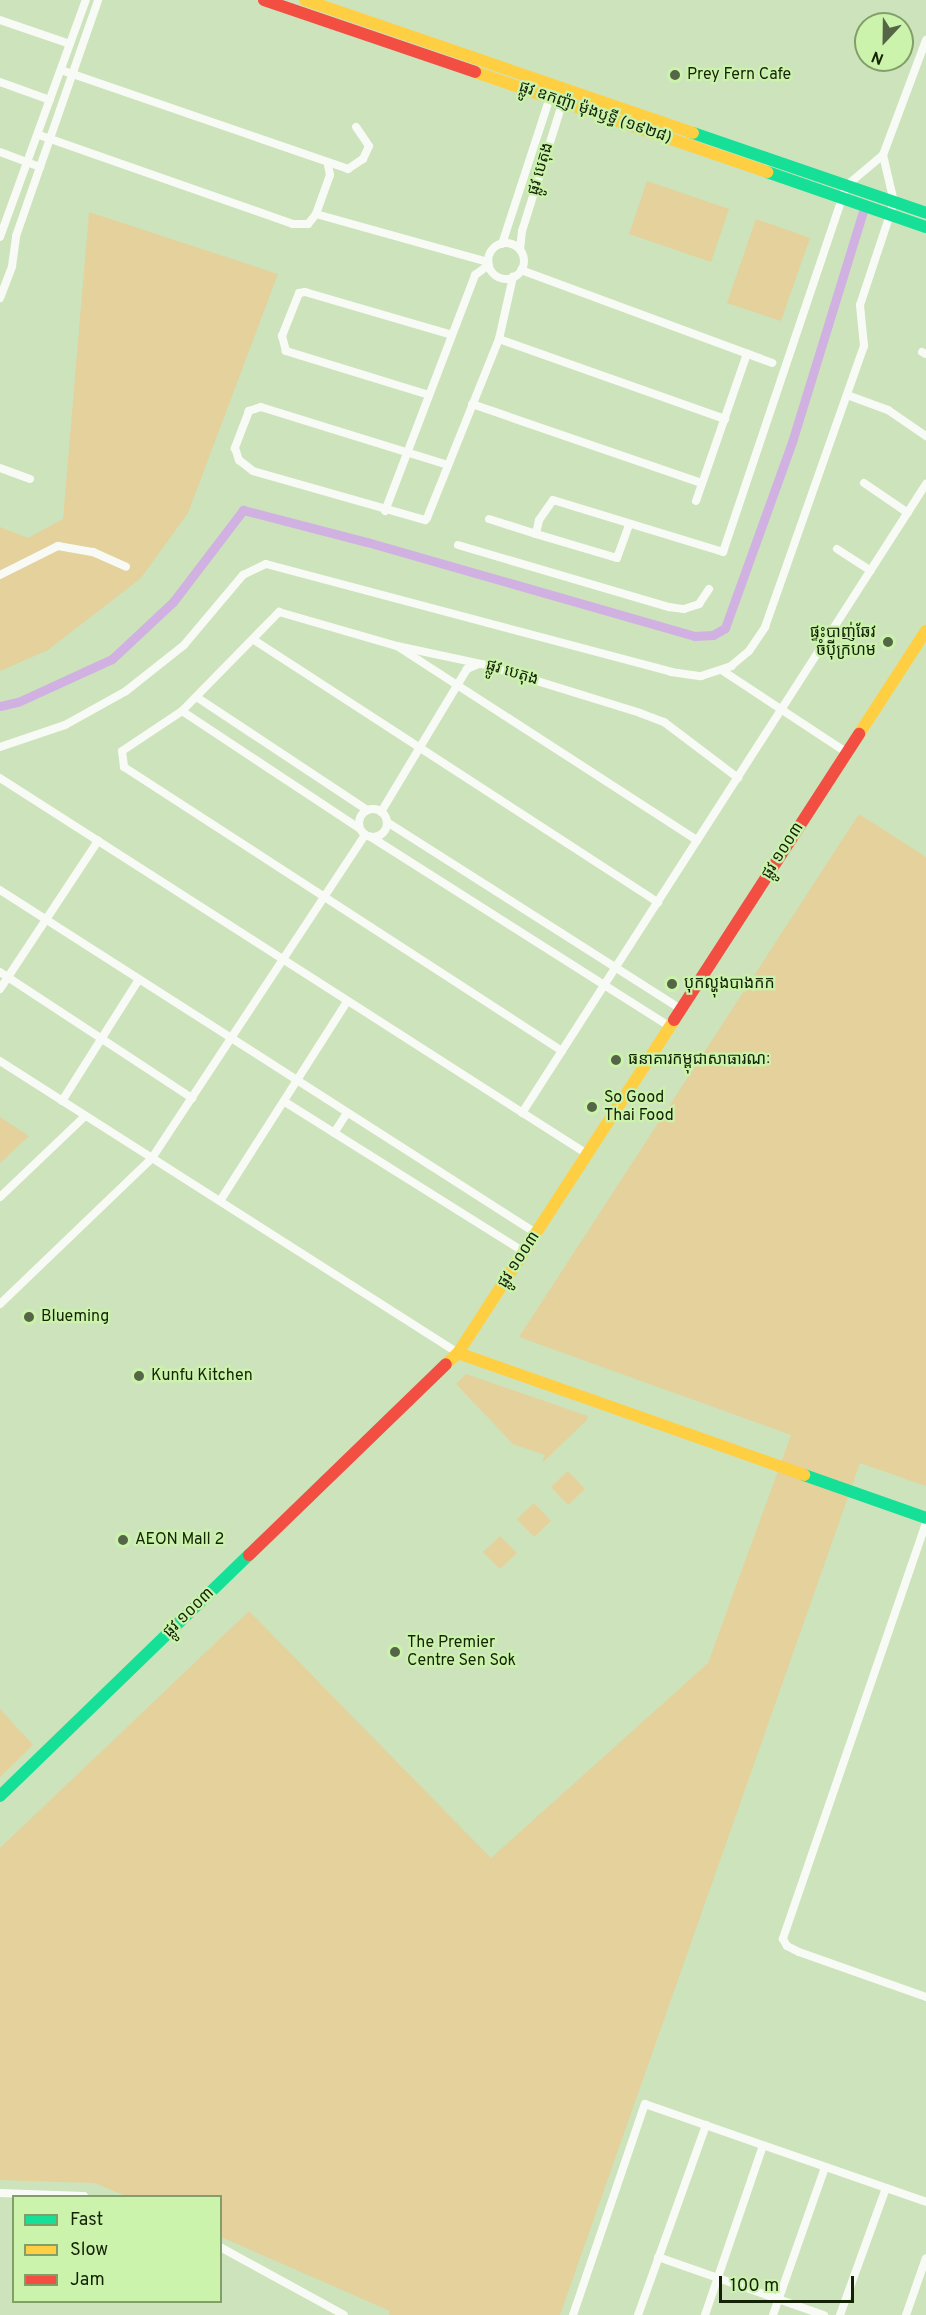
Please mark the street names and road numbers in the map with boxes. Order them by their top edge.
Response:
street label: ផ្លូវ ឧកញ៉ា ម៉ុងឫទ្ធី (១៩២៨) [516,78,674,148]
street label: ផ្លូវ បេតុង [524,140,558,198]
street label: ផ្លូវ បេតុង [483,656,541,690]
street label: ផ្លូវ ១០០៣ [758,819,808,883]
street label: ផ្លូវ ១០០៣ [494,1228,544,1292]
street label: ផ្លូវ ១០០៣ [160,1584,218,1642]

